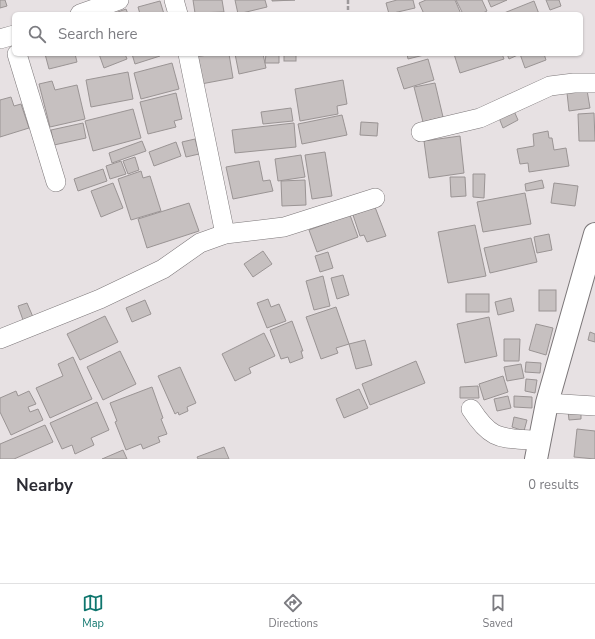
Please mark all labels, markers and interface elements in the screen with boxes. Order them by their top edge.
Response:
search box [12,12,583,56]
icon: search [26,23,48,45]
text: Search here [58,24,138,44]
text: Nearby [16,474,73,497]
text: 0 results [528,476,579,494]
tab: Map [82,592,104,631]
tab: Directions [268,592,318,631]
tab: Saved [482,592,513,631]

